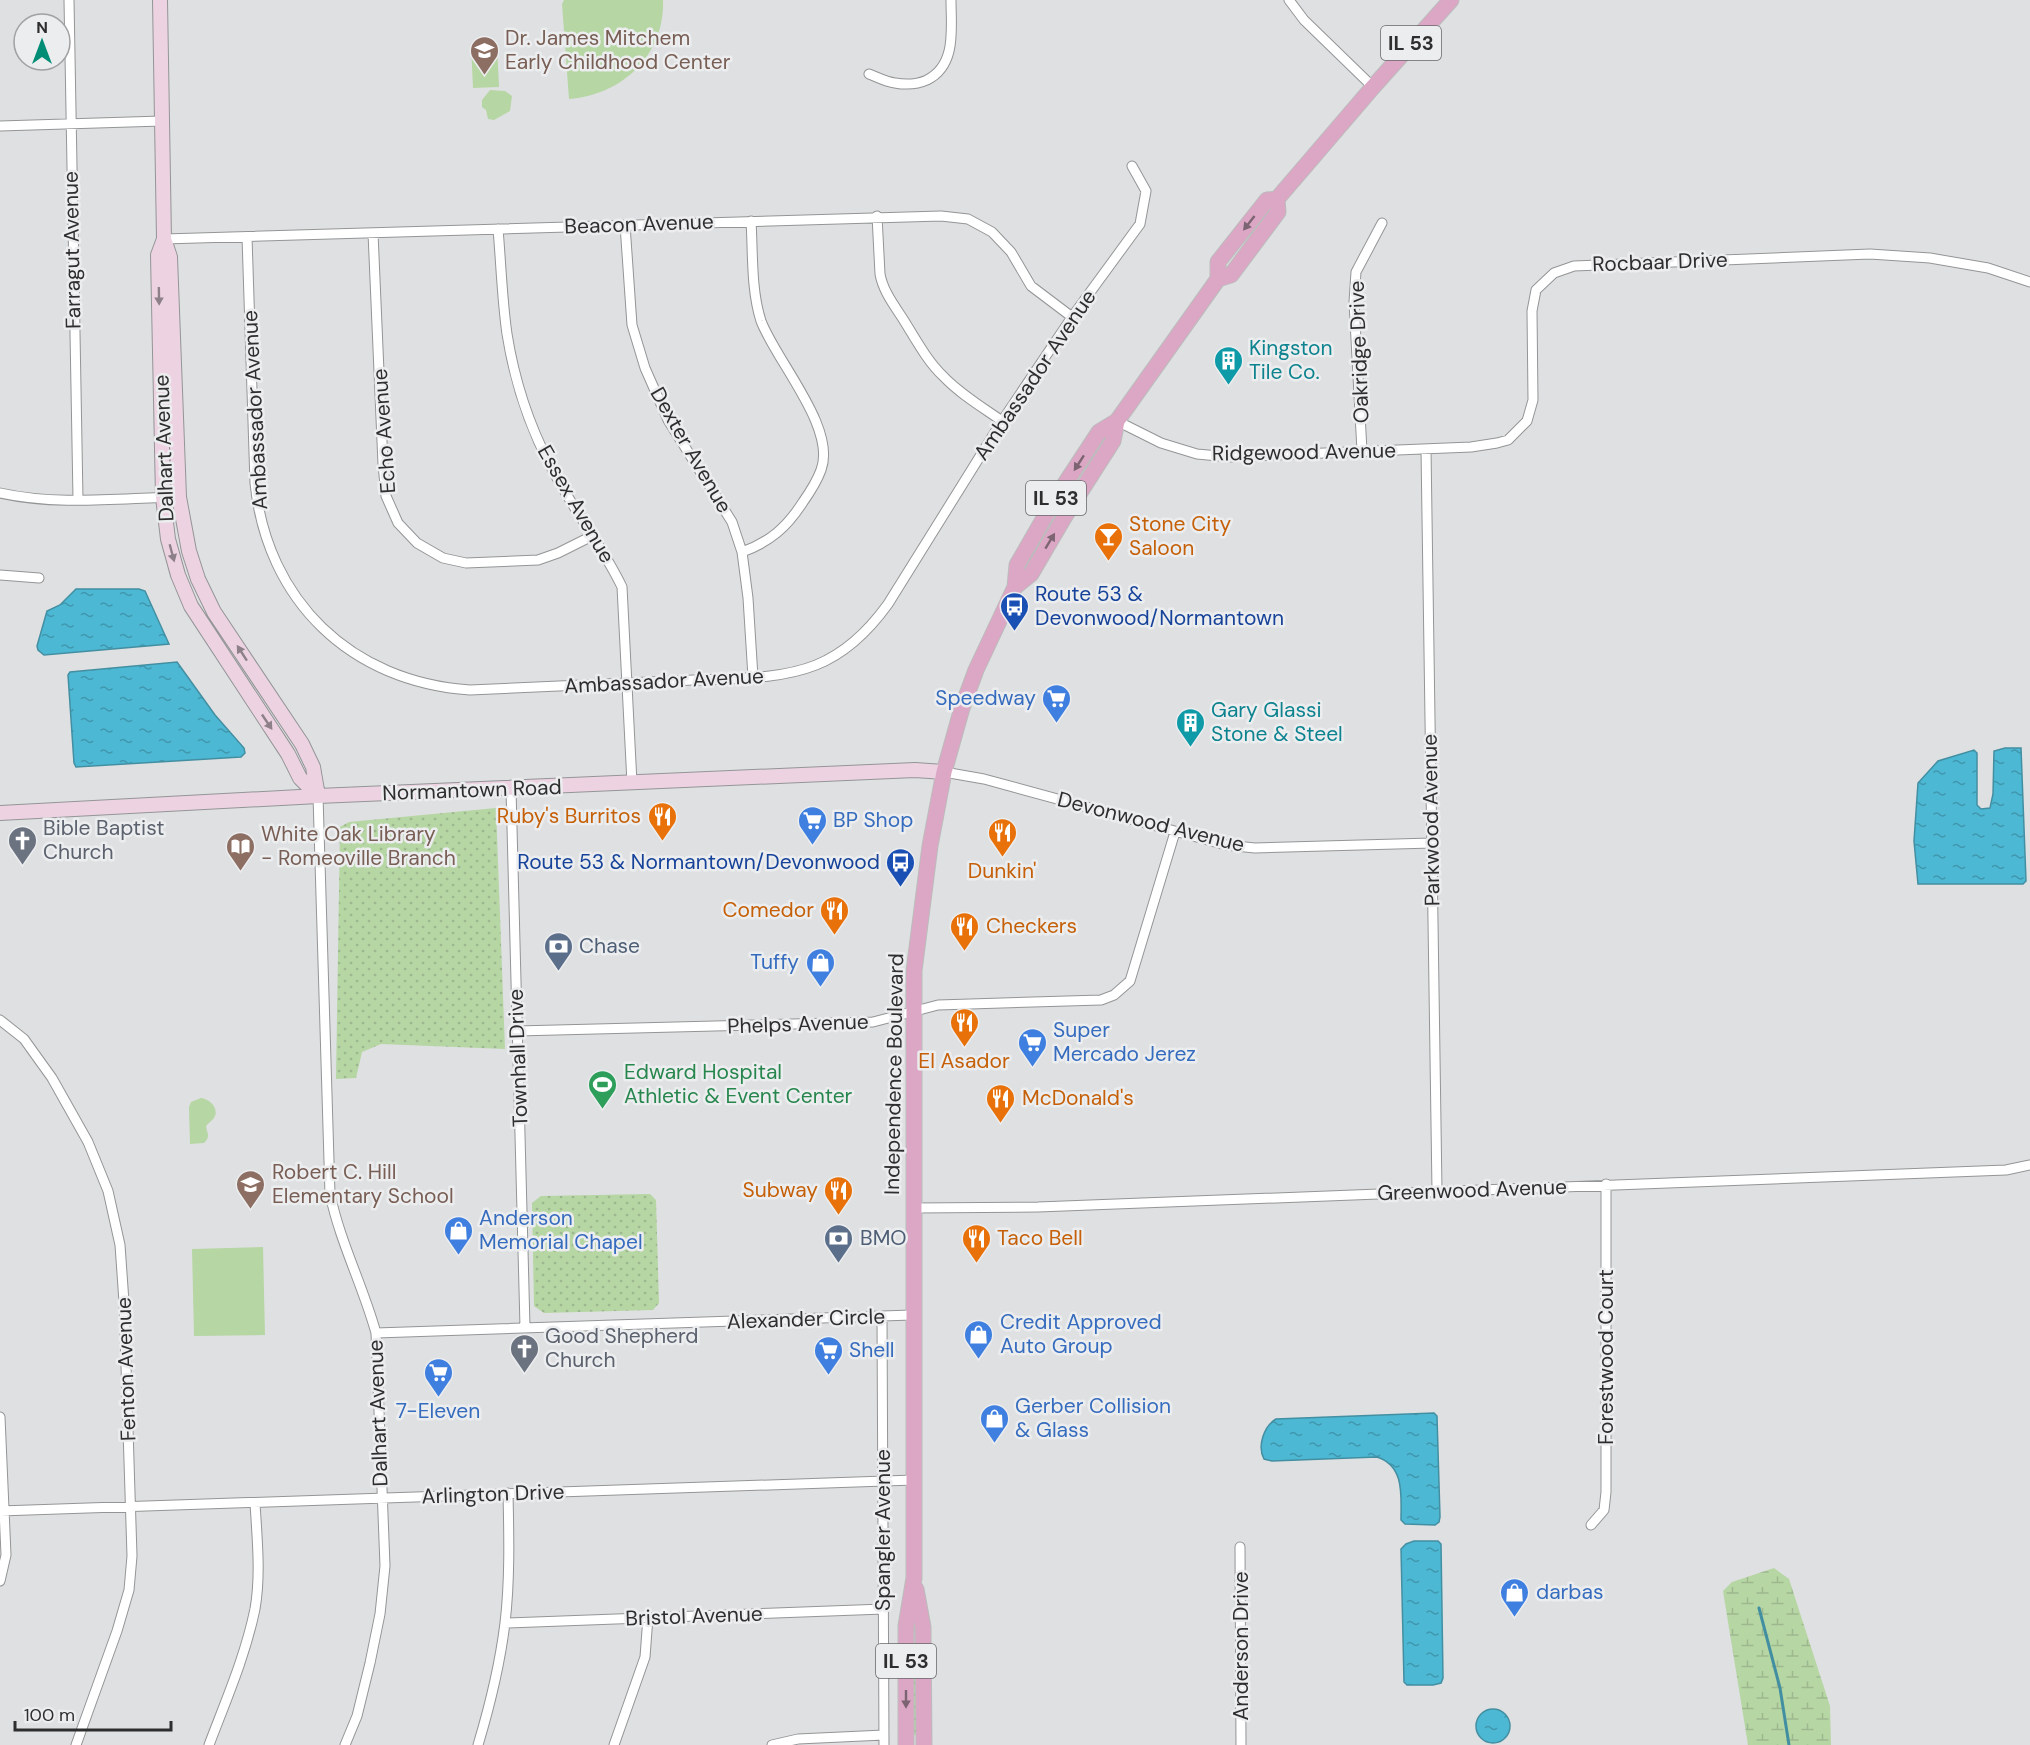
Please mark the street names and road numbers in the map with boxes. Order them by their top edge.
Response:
road number: IL 53 [1381,26,1441,60]
street label: Farragut Avenue [57,171,87,329]
street label: Beacon Avenue [564,207,714,241]
street label: Rocbaar Drive [1592,246,1728,278]
street label: Oakridge Drive [1343,280,1375,424]
street label: Ambassador Avenue [967,284,1103,466]
street label: Ambassador Avenue [236,309,274,511]
street label: Echo Avenue [366,367,402,495]
street label: Dalhart Avenue [147,374,181,522]
street label: Dexter Avenue [644,382,738,518]
street label: Ridgewood Avenue [1212,436,1396,468]
street label: Essex Avenue [531,440,621,568]
road number: IL 53 [1026,481,1086,515]
street label: Ambassador Avenue [563,662,765,700]
street label: Parkwood Avenue [1415,734,1446,906]
street label: Normantown Road [382,773,562,807]
street label: Devonwood Avenue [1055,785,1247,859]
street label: Independence Boulevard [878,953,910,1195]
street label: Townhall Drive [502,988,534,1128]
street label: Phelps Avenue [727,1008,869,1040]
street label: Greenwood Avenue [1377,1173,1567,1207]
street label: Forestwood Court [1592,1269,1620,1445]
street label: Fenton Avenue [109,1296,143,1442]
street label: Alexander Circle [726,1302,886,1336]
street label: Dalhart Avenue [361,1339,395,1487]
street label: Spangler Avenue [869,1449,897,1611]
street label: Arlington Drive [421,1478,565,1510]
street label: Anderson Drive [1227,1571,1255,1721]
street label: Bristol Avenue [625,1600,763,1632]
road number: IL 53 [876,1644,936,1678]

